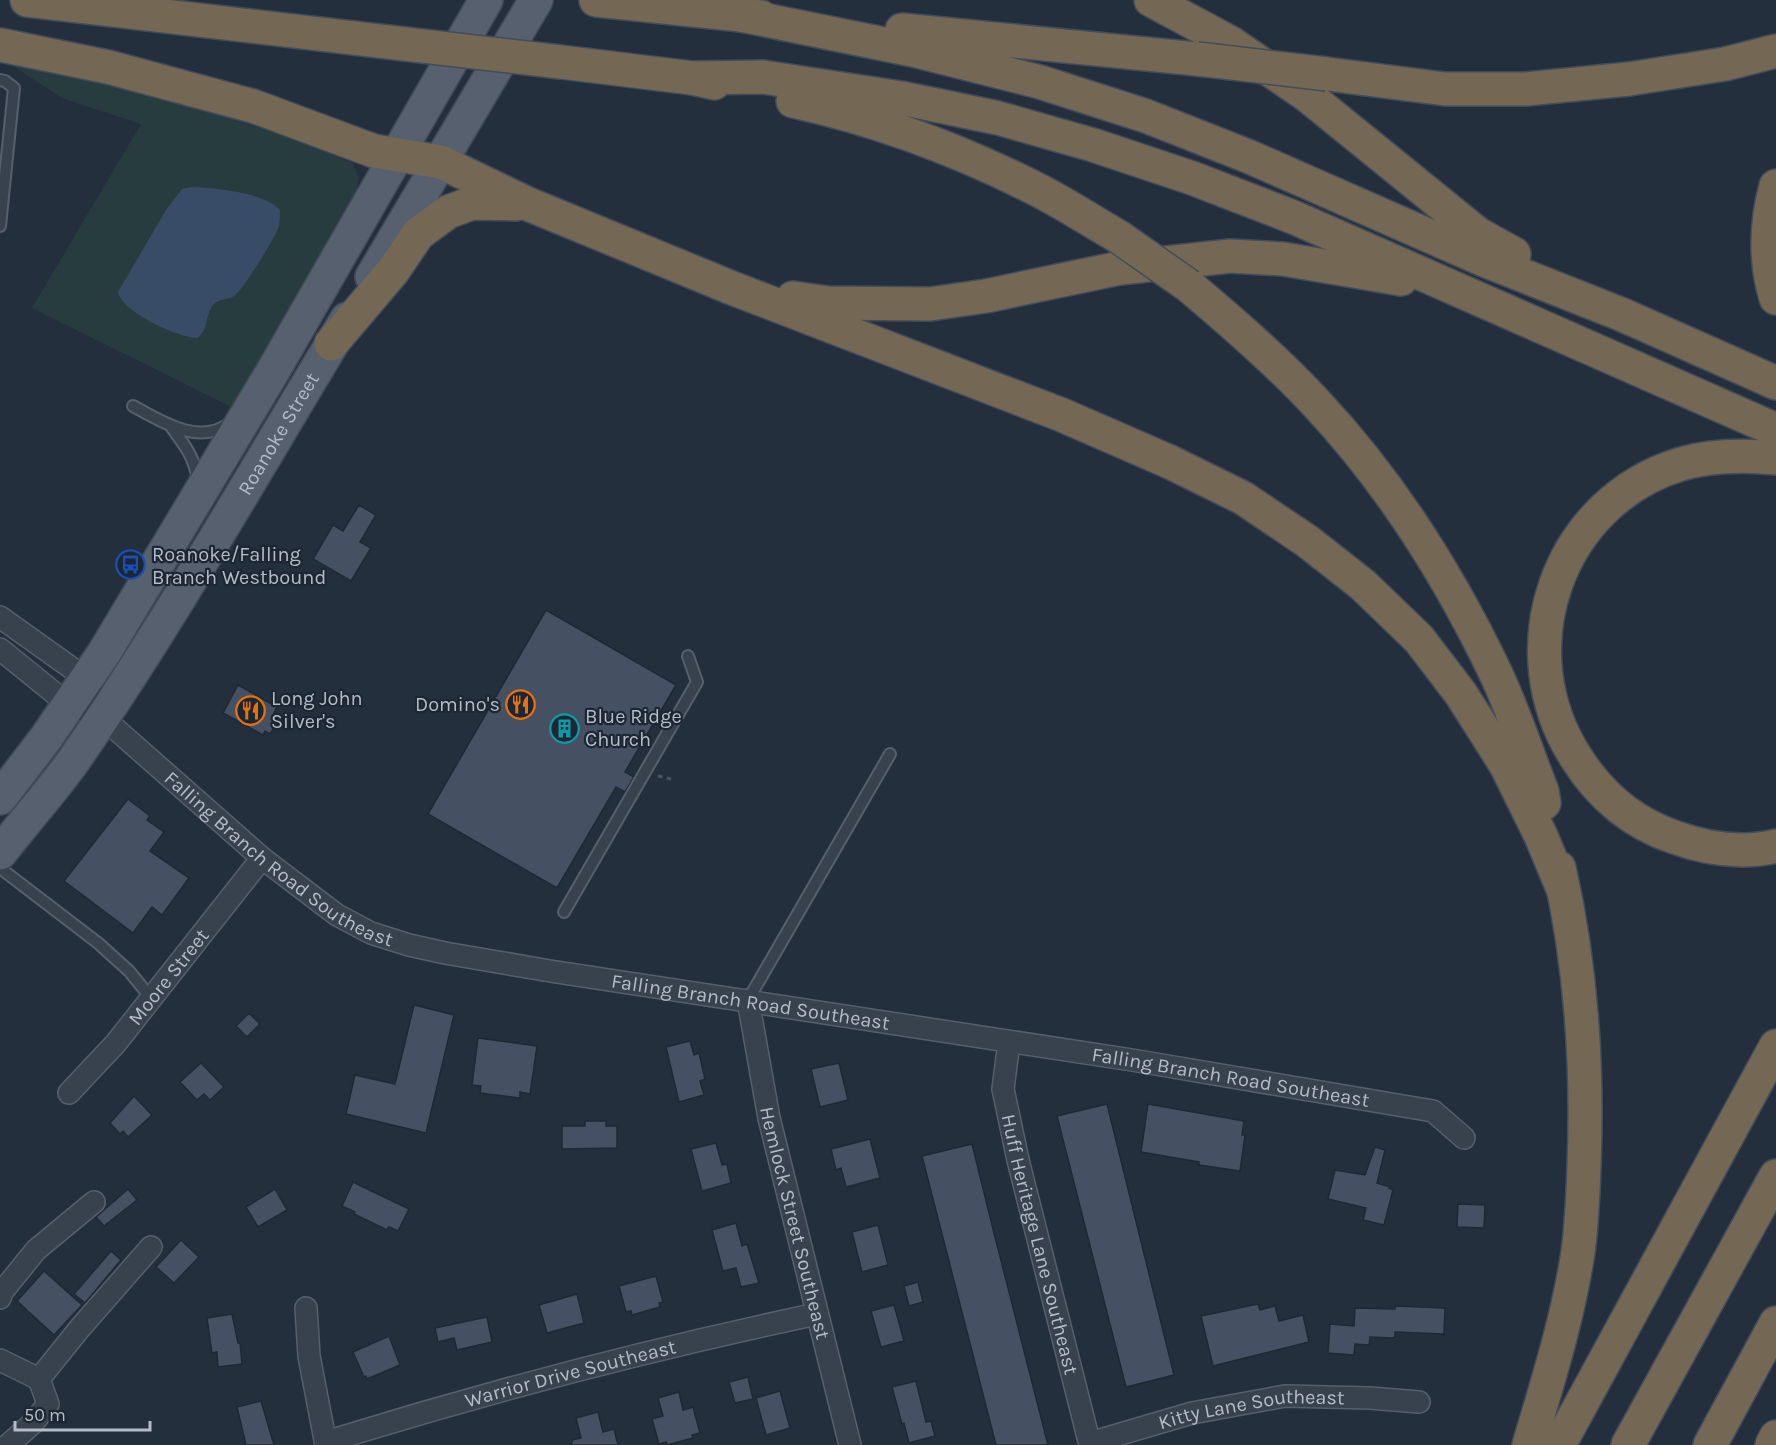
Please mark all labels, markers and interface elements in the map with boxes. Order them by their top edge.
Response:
street label: Roanoke Street [233,368,324,499]
place label: Roanoke/Falling Branch Westbound [152,543,326,589]
bus stop icon: Roanoke/Falling Branch Westbound [115,549,147,581]
place label: Long John Silver's [271,687,363,733]
restaurant icon: Domino's [505,688,537,720]
place label: Domino's [415,693,500,716]
restaurant icon: Long John Silver's [234,694,266,726]
place label: Blue Ridge Church [585,705,682,751]
building icon: Blue Ridge Church [548,712,580,744]
street label: Falling Branch Road Southeast [160,766,397,951]
street label: Moore Street [123,924,214,1029]
street label: Falling Branch Road Southeast [610,969,892,1034]
street label: Falling Branch Road Southeast [1090,1043,1372,1112]
street label: Hemlock Street Southeast [756,1105,835,1342]
street label: Huff Heritage Lane Southeast [997,1112,1083,1377]
street label: Warrior Drive Southeast [462,1335,679,1412]
street label: Kitty Lane Southeast [1155,1385,1345,1434]
scale bar [15,1394,150,1432]
text: 50 m [24,1404,66,1426]

